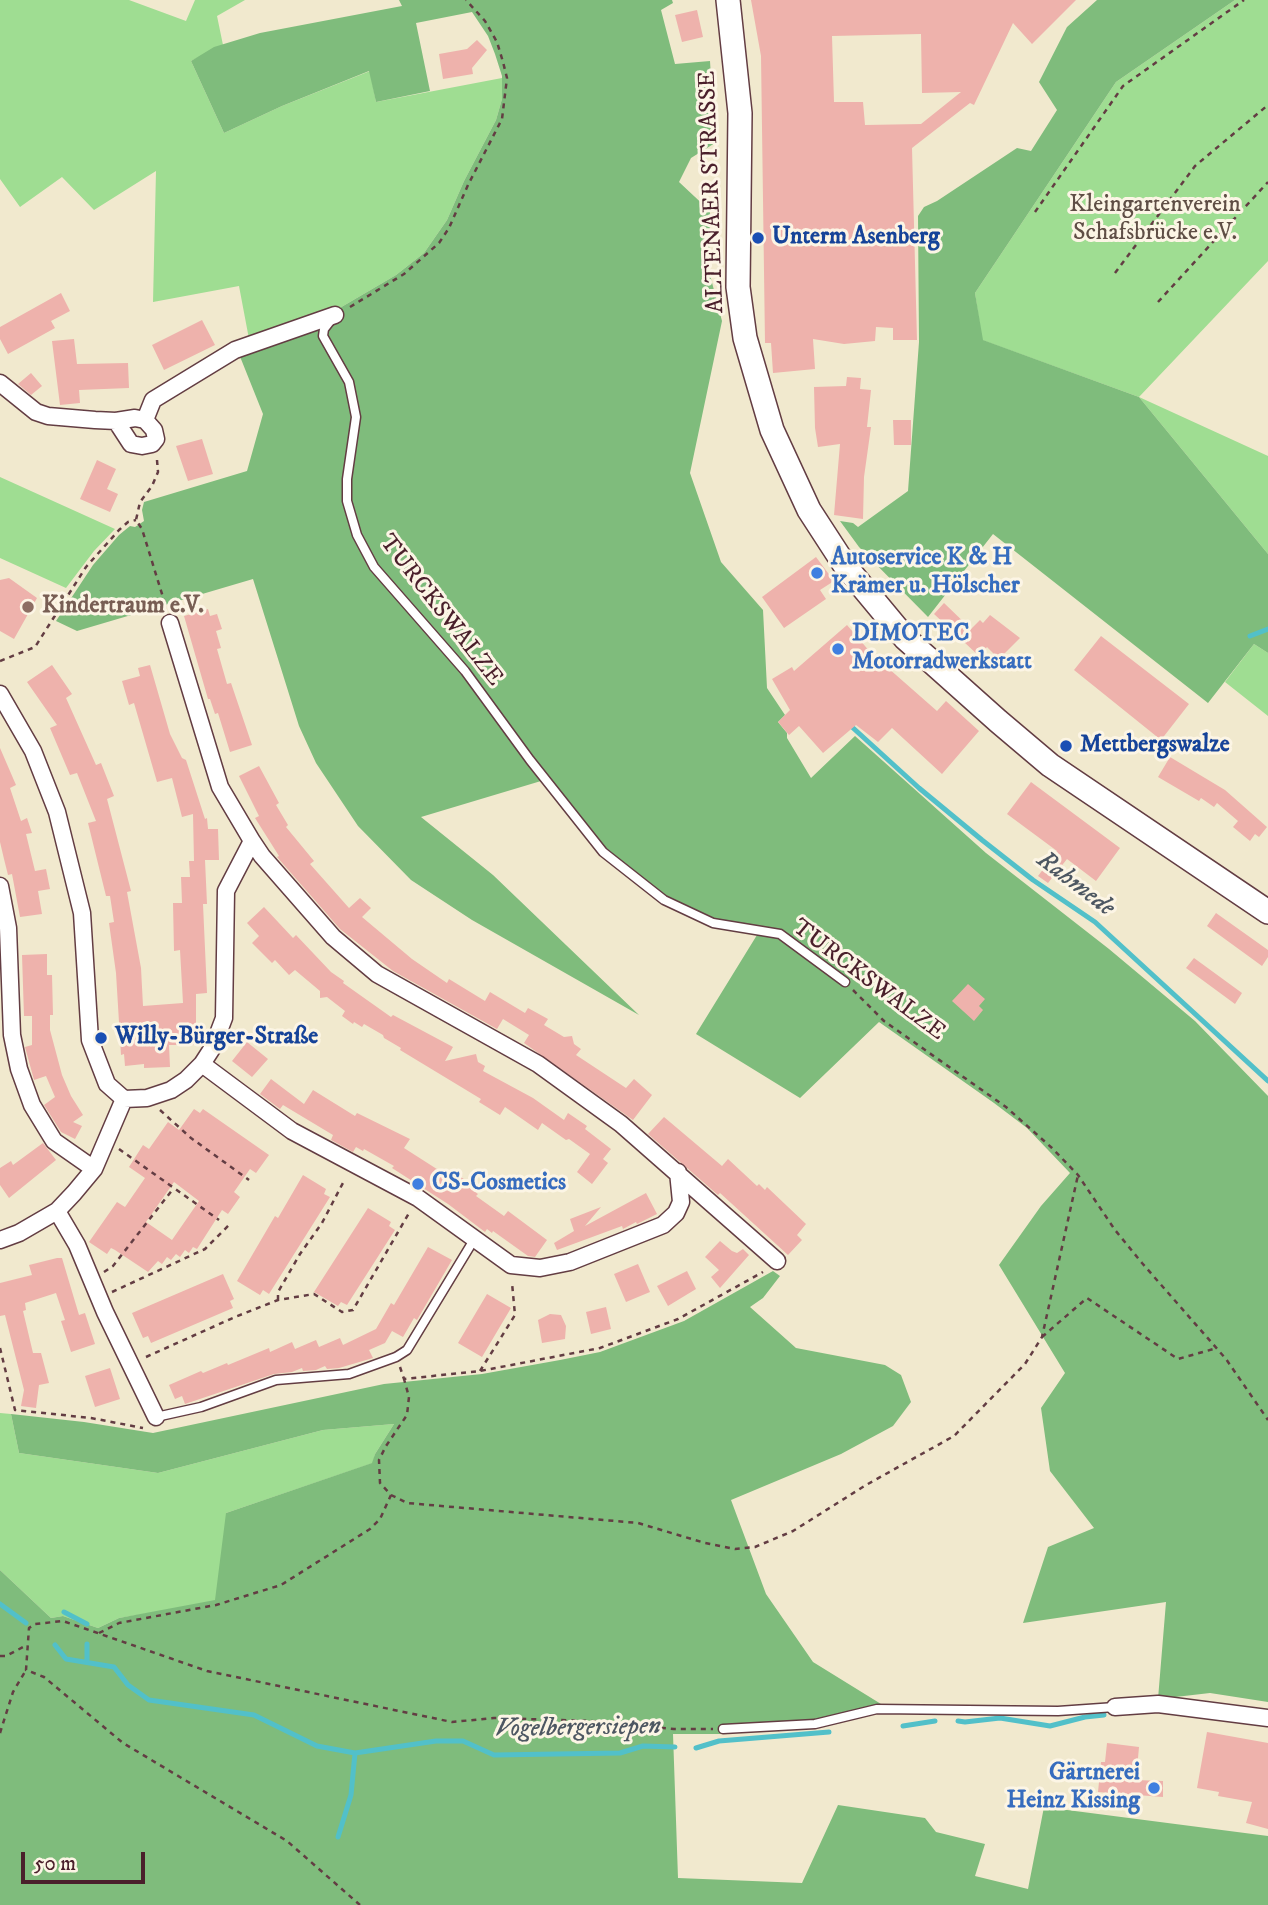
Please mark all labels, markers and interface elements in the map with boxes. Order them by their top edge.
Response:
street label: ALTENAER STRASSE [694,70,732,314]
park label: Kleingartenverein Schafsbrücke e.V. [1069,192,1241,248]
place label: Unterm Asenberg [772,224,940,252]
marker: Unterm Asenberg [750,230,766,246]
street label: TURCKSWALZE [372,530,508,692]
place label: Autoservice K & H Krämer u. Hölscher [831,545,1020,601]
marker: Autoservice K & H Krämer u. Hölscher [809,565,825,581]
place label: Kindertraum e.V. [42,593,204,621]
marker: Kindertraum e.V. [20,599,36,615]
place label: DIMOTEC Motorradwerkstatt [852,621,1032,677]
marker: DIMOTEC Motorradwerkstatt [830,641,846,657]
place label: Mettbergswalze [1080,732,1230,760]
marker: Mettbergswalze [1058,738,1074,754]
water label: Rahmede [1030,845,1120,925]
street label: TURCKSWALZE [786,914,950,1048]
place label: Willy-Bürger-Straße [115,1024,318,1052]
marker: Willy-Bürger-Straße [93,1030,109,1046]
place label: CS-Cosmetics [432,1170,566,1198]
marker: CS-Cosmetics [410,1176,426,1192]
water label: Vogelbergersiepen [495,1712,661,1746]
place label: Gärtnerei Heinz Kissing [1006,1760,1140,1816]
marker: Gärtnerei Heinz Kissing [1146,1780,1162,1796]
scale bar [24,1839,149,1883]
text: 50 m [34,1851,76,1877]

